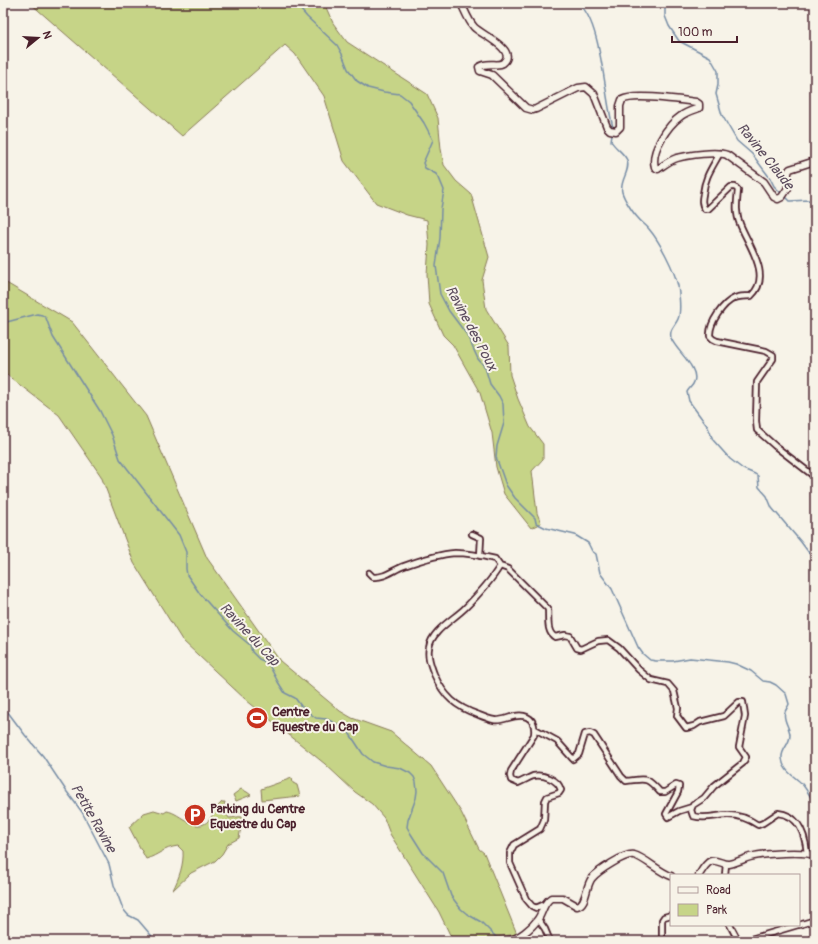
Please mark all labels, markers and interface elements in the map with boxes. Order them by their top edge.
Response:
north arrow [18,18,58,58]
scale bar [672,18,737,44]
text: 100 m [678,25,713,40]
text: N [40,30,55,41]
water label: Ravine Claude [734,120,799,194]
water label: Ravine des Poux [442,283,502,375]
water label: Ravine du Cap [216,599,284,670]
place label: Centre Equestre du Cap [272,704,358,735]
sports icon: Centre Equestre du Cap [244,705,270,731]
water label: Petite Ravine [67,781,121,857]
place label: Parking du Centre Equestre du Cap [210,801,305,832]
parking icon: Parking du Centre Equestre du Cap [182,802,208,828]
legend [670,874,800,926]
text: Road [706,883,731,898]
text: Park [706,903,727,918]

